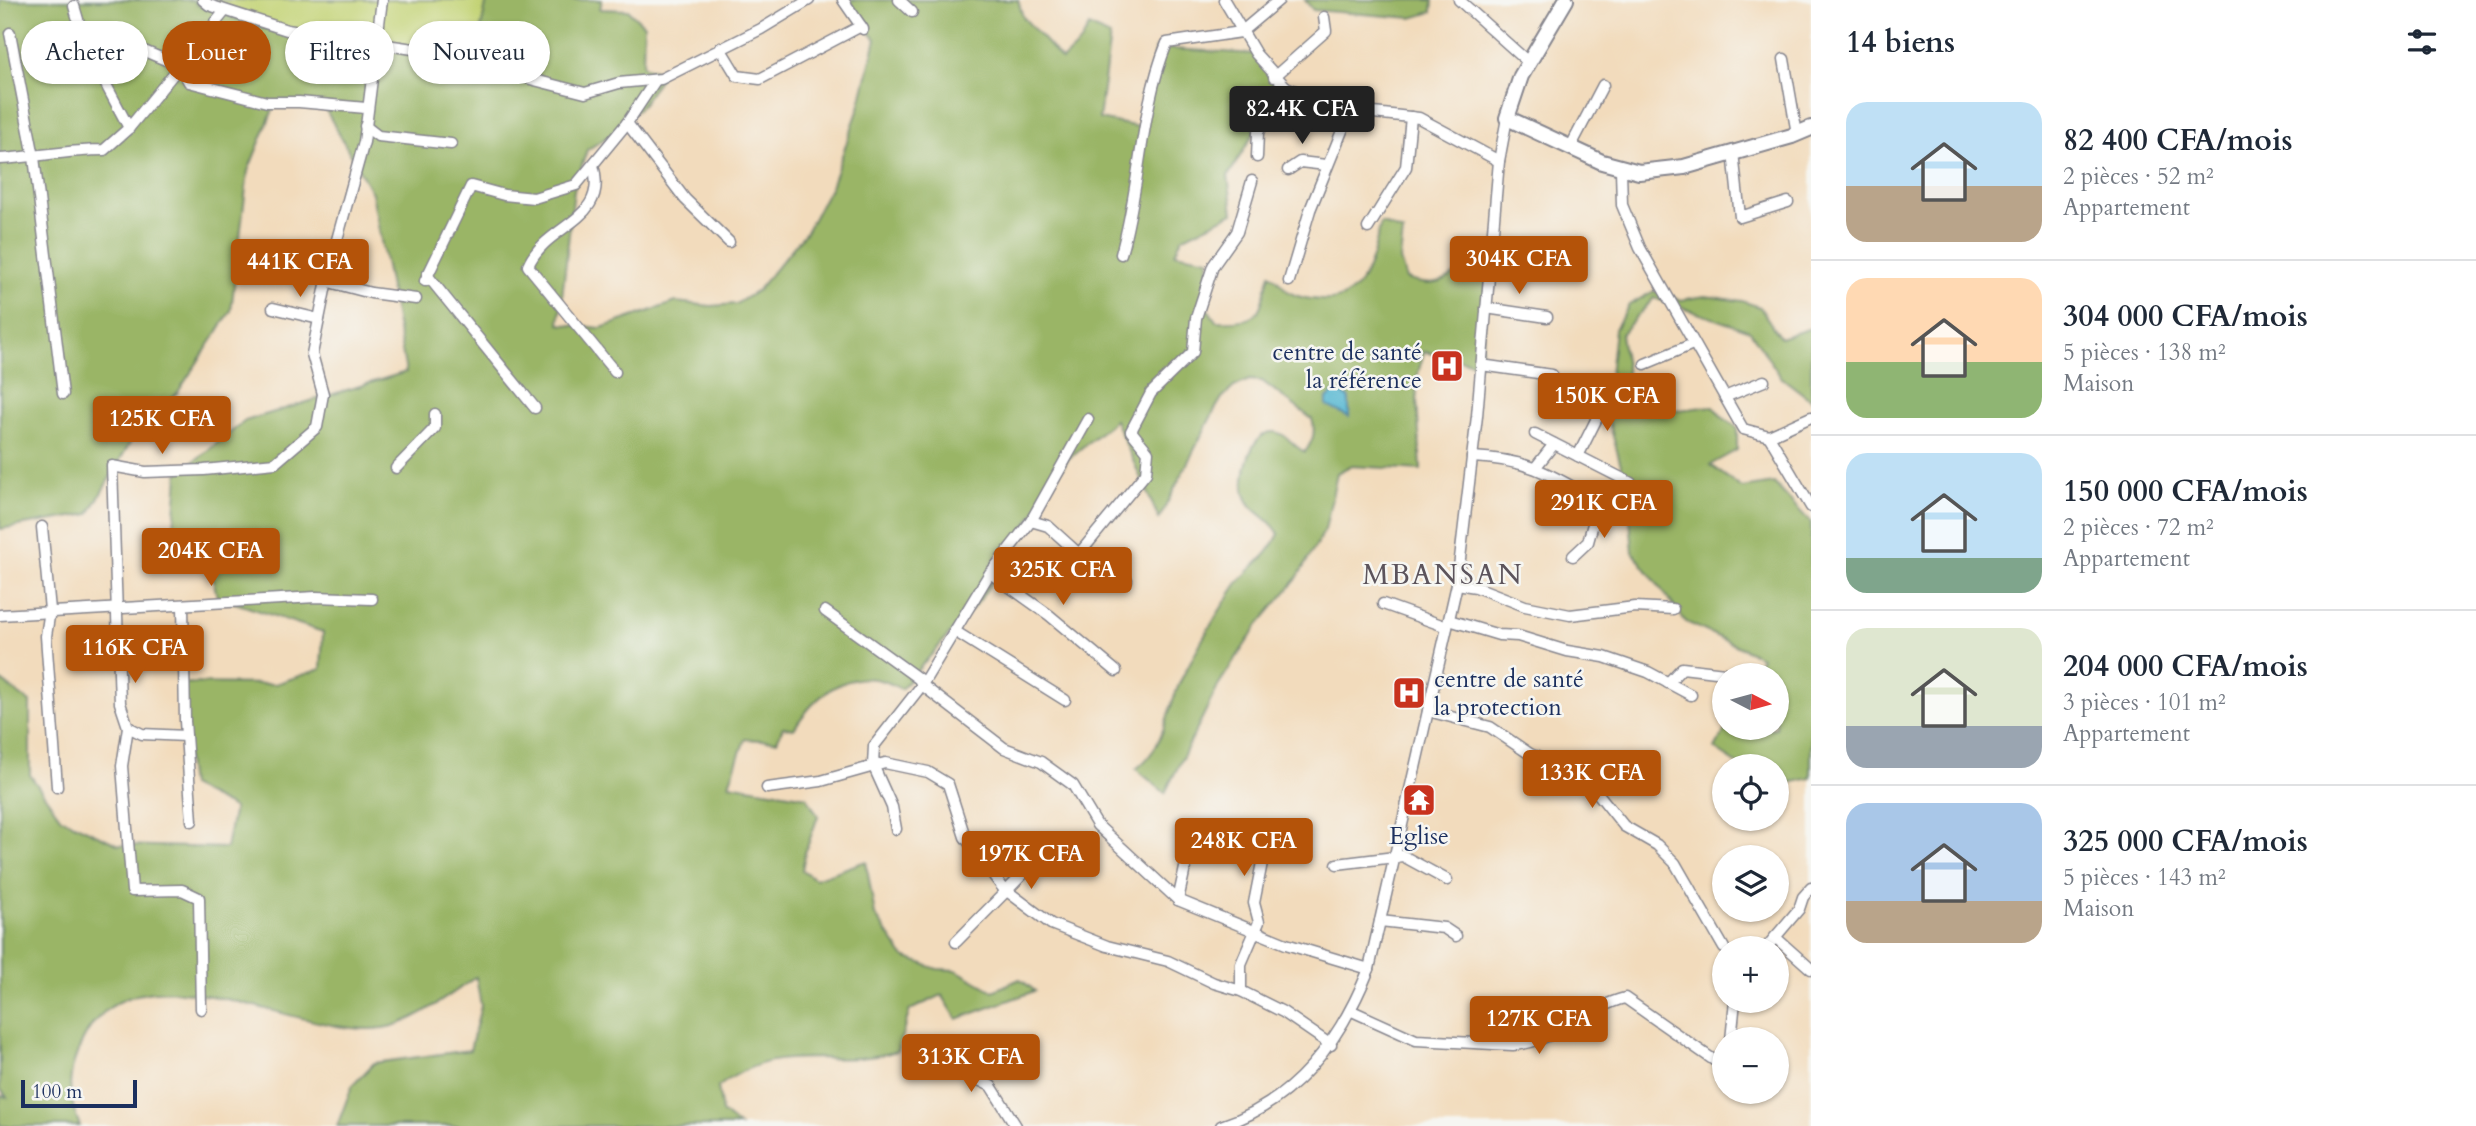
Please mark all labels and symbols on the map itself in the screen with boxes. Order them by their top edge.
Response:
pin: 82.4K CFA [1222,86,1382,146]
pin: 304K CFA [1447,236,1591,296]
pin: 441K CFA [228,240,372,299]
place label: centre de santé la référence [1272,336,1422,397]
hospital icon: centre de santé la référence [1428,347,1466,385]
pin: 150K CFA [1535,374,1679,433]
pin: 125K CFA [90,396,234,456]
pin: 291K CFA [1532,480,1676,540]
pin: 204K CFA [139,528,283,588]
pin: 325K CFA [991,548,1135,607]
district label: MBANSAN [1362,556,1524,594]
pin: 116K CFA [63,626,207,685]
place label: centre de santé la protection [1434,663,1584,724]
north arrow [1712,663,1788,740]
hospital icon: centre de santé la protection [1390,674,1428,712]
pin: 133K CFA [1520,750,1664,810]
temple icon: Eglise [1400,781,1438,819]
pin: 248K CFA [1172,818,1316,878]
place label: Eglise [1389,820,1449,853]
pin: 197K CFA [959,832,1103,891]
pin: 127K CFA [1467,996,1611,1056]
pin: 313K CFA [899,1034,1043,1094]
scale bar [21,1077,136,1109]

